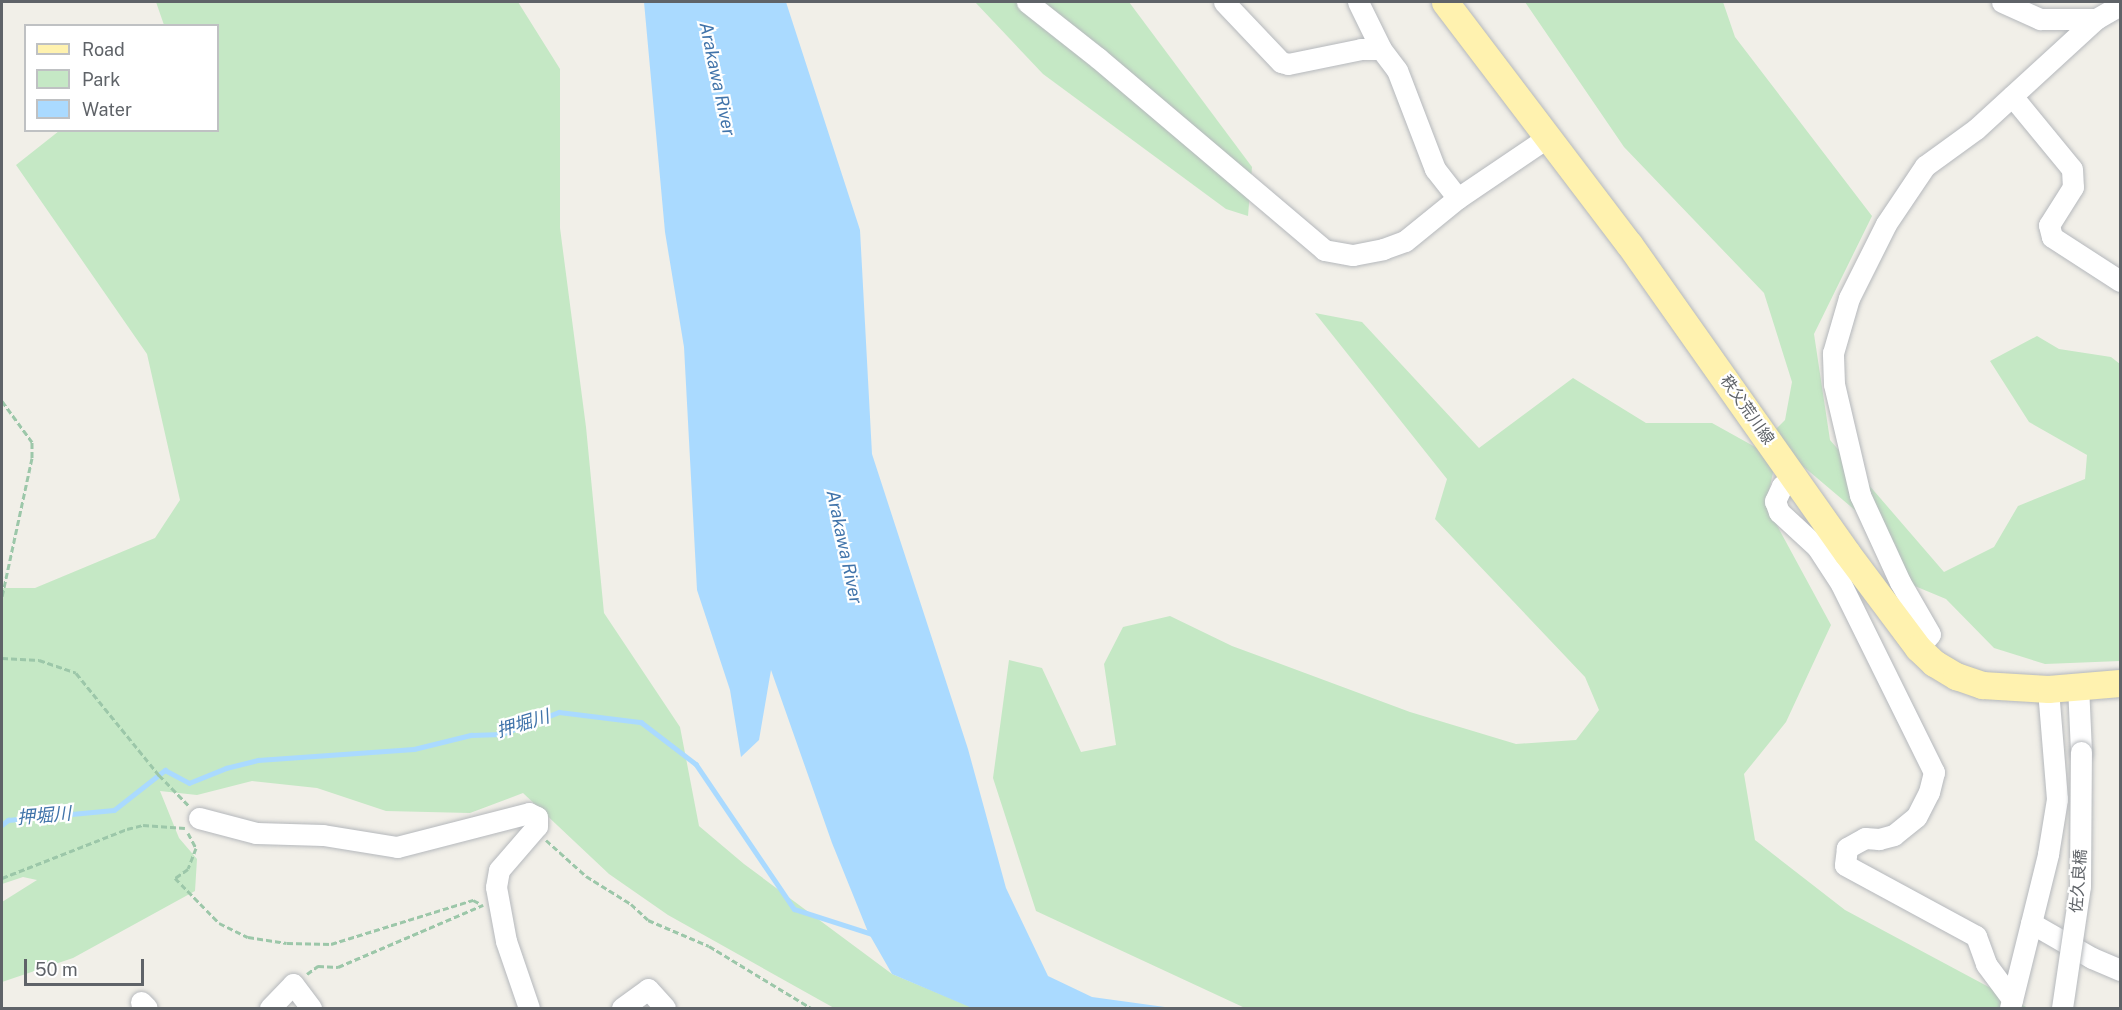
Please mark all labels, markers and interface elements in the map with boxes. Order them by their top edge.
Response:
water label: Arakawa River [694,20,740,138]
legend [24,24,219,132]
text: Road [82,39,125,60]
text: Park [82,69,120,90]
text: Water [82,99,132,120]
street label: 秩父荒川線 [1716,372,1778,448]
water label: Arakawa River [821,488,867,606]
water label: 押堀川 [494,706,552,742]
water label: 押堀川 [16,803,72,829]
street label: 佐久良橋 [2067,848,2091,914]
scale bar [27,947,147,985]
text: 50 m [35,959,78,980]

